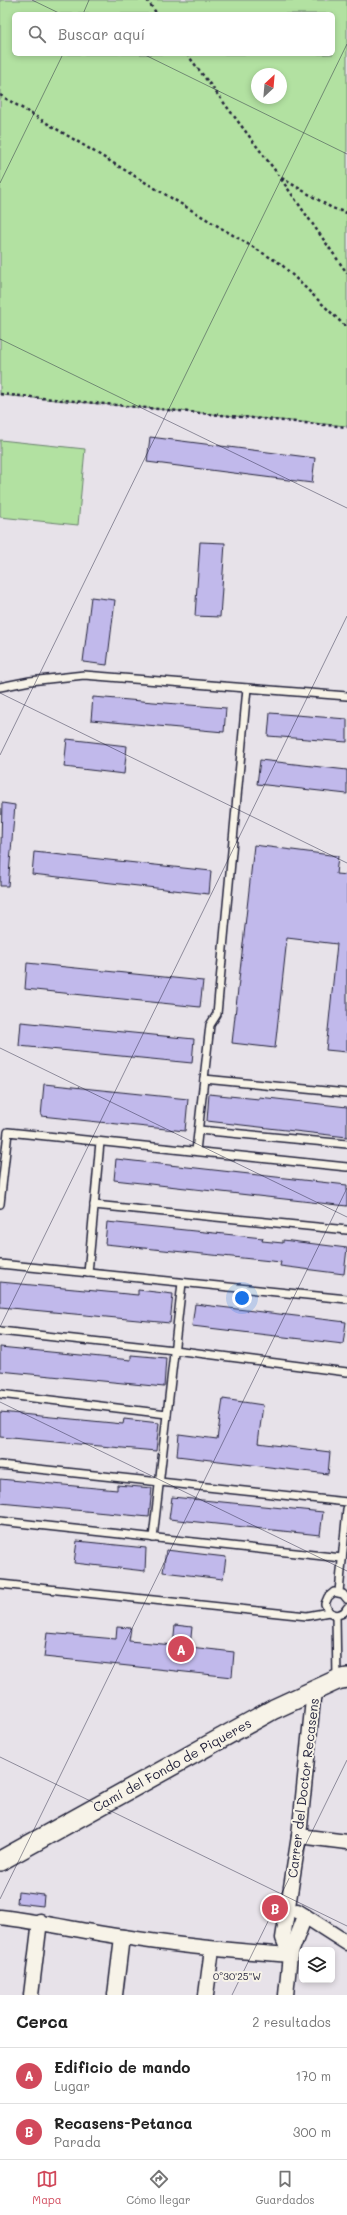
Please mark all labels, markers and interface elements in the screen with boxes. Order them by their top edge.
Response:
search box [12,12,335,56]
icon: search [26,23,48,45]
text: Buscar aquí [58,24,145,44]
north arrow [251,68,287,104]
your location [232,1288,252,1308]
pin: A [168,1634,194,1664]
street label: Carrer del Doctor Recasens [283,1697,322,1879]
street label: Camí del Fondo de Piqueres [89,1714,254,1815]
pin: B [262,1893,288,1923]
map controls [299,1947,335,1983]
button: layers [299,1947,335,1983]
text: 0°30'25"W [213,1969,261,1983]
text: Cerca [16,2010,68,2032]
text: 2 resultados [252,2013,331,2030]
text: Edificio de mando [54,2057,190,2077]
text: A [24,2067,34,2084]
text: 170 m [295,2067,331,2084]
text: Lugar [54,2077,90,2094]
text: Recasens-Petanca [54,2113,192,2133]
text: B [25,2123,33,2140]
text: 300 m [293,2123,331,2140]
text: Parada [54,2133,101,2150]
tab: Mapa [32,2168,62,2207]
tab: Cómo llegar [126,2168,191,2207]
tab: Guardados [255,2168,315,2207]

